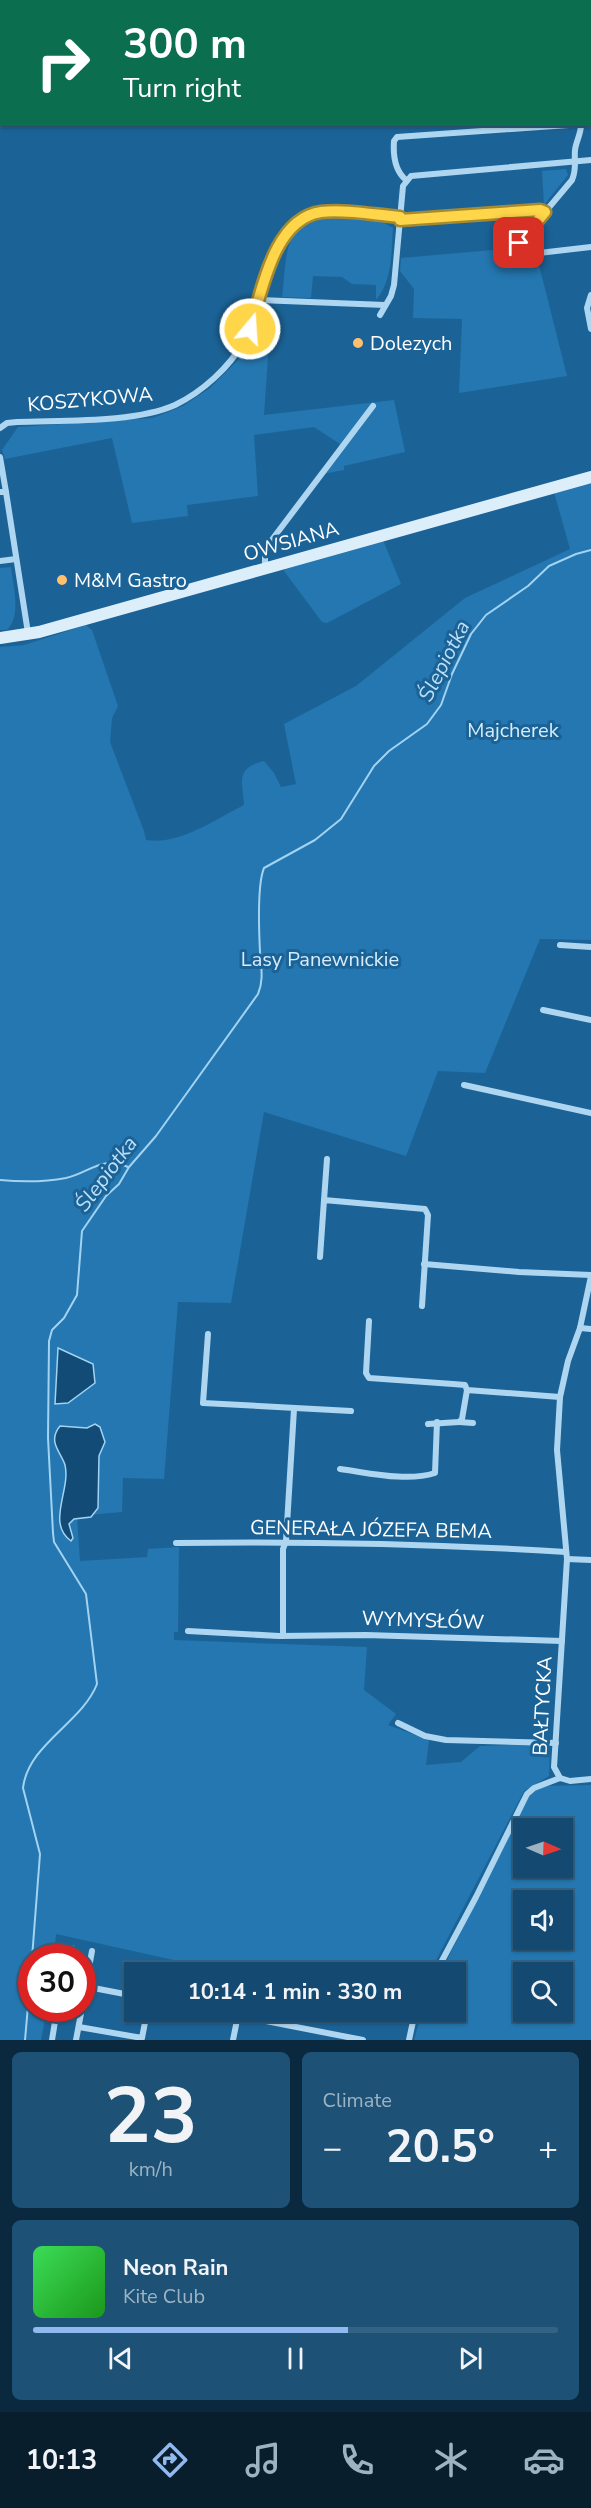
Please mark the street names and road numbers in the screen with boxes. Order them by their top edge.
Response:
street label: KOSZYKOWA [26,381,154,418]
street label: OWSIANA [240,515,342,568]
street label: GENERAŁA JÓZEFA BEMA [250,1514,493,1545]
street label: WYMYSŁÓW [361,1605,485,1636]
street label: BAŁTYCKA [526,1655,559,1756]

